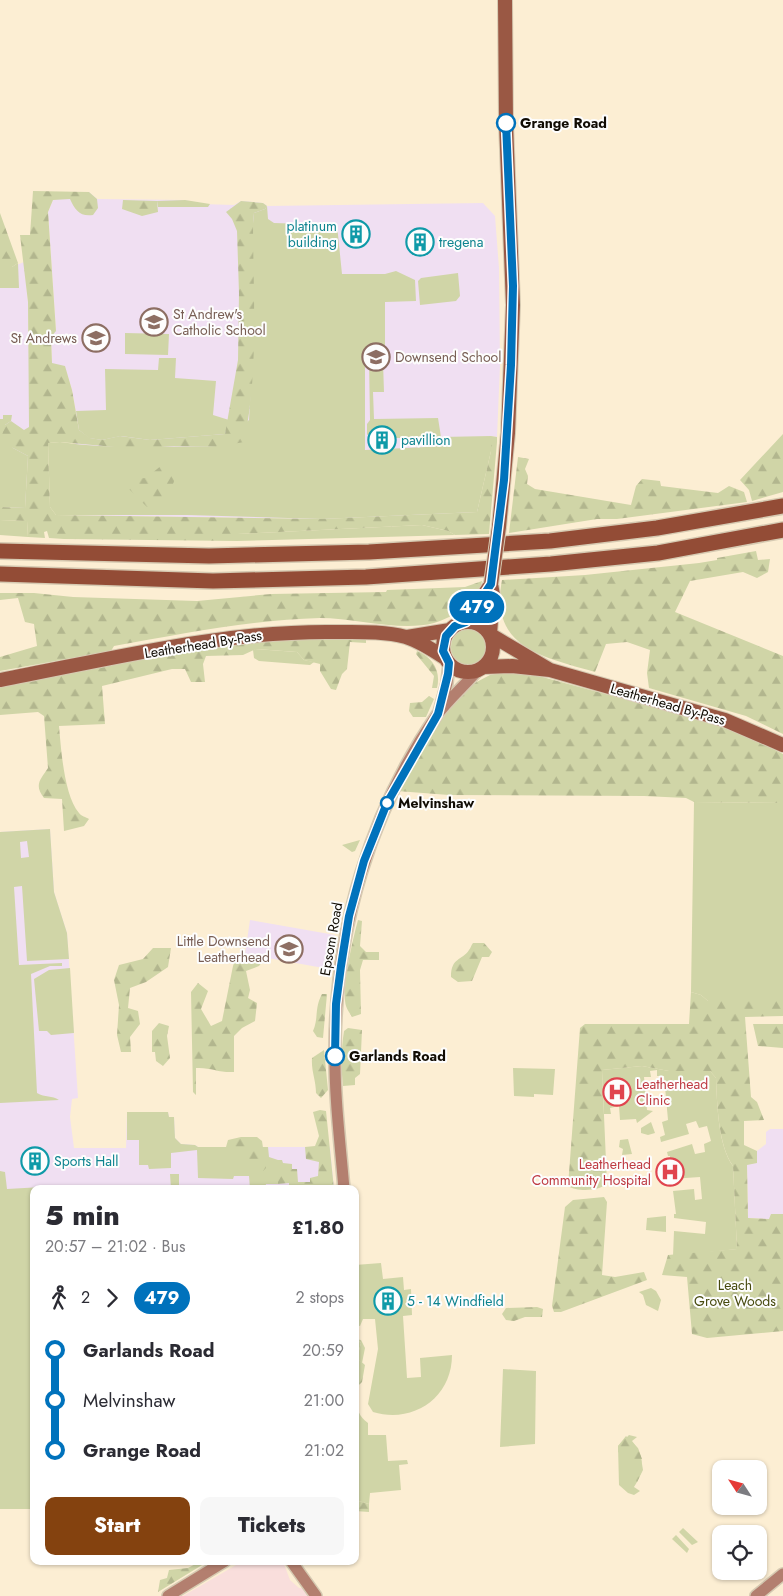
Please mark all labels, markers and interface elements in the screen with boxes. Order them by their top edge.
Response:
marker: Grange Road [496,113,516,133]
place label: Grange Road [520,113,607,133]
place label: platinum building [286,216,337,252]
building icon: platinum building [341,219,371,249]
building icon: tregena [405,227,435,257]
place label: tregena [439,232,483,252]
place label: St Andrew's Catholic School [173,304,266,340]
school or university icon: St Andrew's Catholic School [139,307,169,337]
school or university icon: St Andrews [81,323,111,353]
place label: St Andrews [10,328,77,348]
school or university icon: Downsend School [361,342,391,372]
place label: Downsend School [395,347,501,367]
building icon: pavillion [367,425,397,455]
place label: pavillion [401,430,451,450]
line badge: 479 [448,591,506,623]
text: 479 [459,594,495,620]
street label: Leatherhead By-Pass [143,625,263,663]
street label: Leatherhead By-Pass [608,678,728,730]
place label: Melvinshaw [398,793,474,813]
marker: Melvinshaw [380,796,394,810]
street label: Epsom Road [315,901,347,977]
place label: Little Downsend Leatherhead [177,931,270,967]
school or university icon: Little Downsend Leatherhead [274,934,304,964]
marker: Garlands Road [325,1046,345,1066]
place label: Garlands Road [349,1046,446,1066]
place label: Leatherhead Clinic [636,1074,708,1110]
hospital icon: Leatherhead Clinic [602,1077,632,1107]
building icon: Sports Hall [20,1146,50,1176]
place label: Sports Hall [54,1151,118,1171]
place label: Leatherhead Community Hospital [532,1154,651,1190]
hospital icon: Leatherhead Community Hospital [655,1157,685,1187]
text: 5 min [45,1195,120,1236]
text: £1.80 [292,1214,344,1241]
text: 20:57 – 21:02 · Bus [45,1235,185,1258]
park label: Leach Grove Woods [694,1275,776,1311]
icon: walk [45,1284,73,1312]
icon: forward [98,1284,126,1312]
text: 479 [144,1285,180,1311]
text: 2 [81,1286,90,1309]
text: 2 stops [296,1286,344,1309]
building icon: 5 - 14 Windfield [373,1286,403,1316]
place label: 5 - 14 Windfield [407,1291,504,1311]
text: Garlands Road [83,1337,214,1364]
text: 20:59 [302,1339,344,1362]
text: Melvinshaw [83,1387,175,1414]
text: 21:00 [304,1389,344,1412]
text: Grange Road [83,1437,201,1464]
text: 21:02 [304,1439,344,1462]
north arrow [712,1460,768,1515]
map controls [712,1460,767,1580]
button: Start [45,1497,190,1555]
button: Tickets [200,1497,344,1555]
button: locate [712,1525,767,1580]

